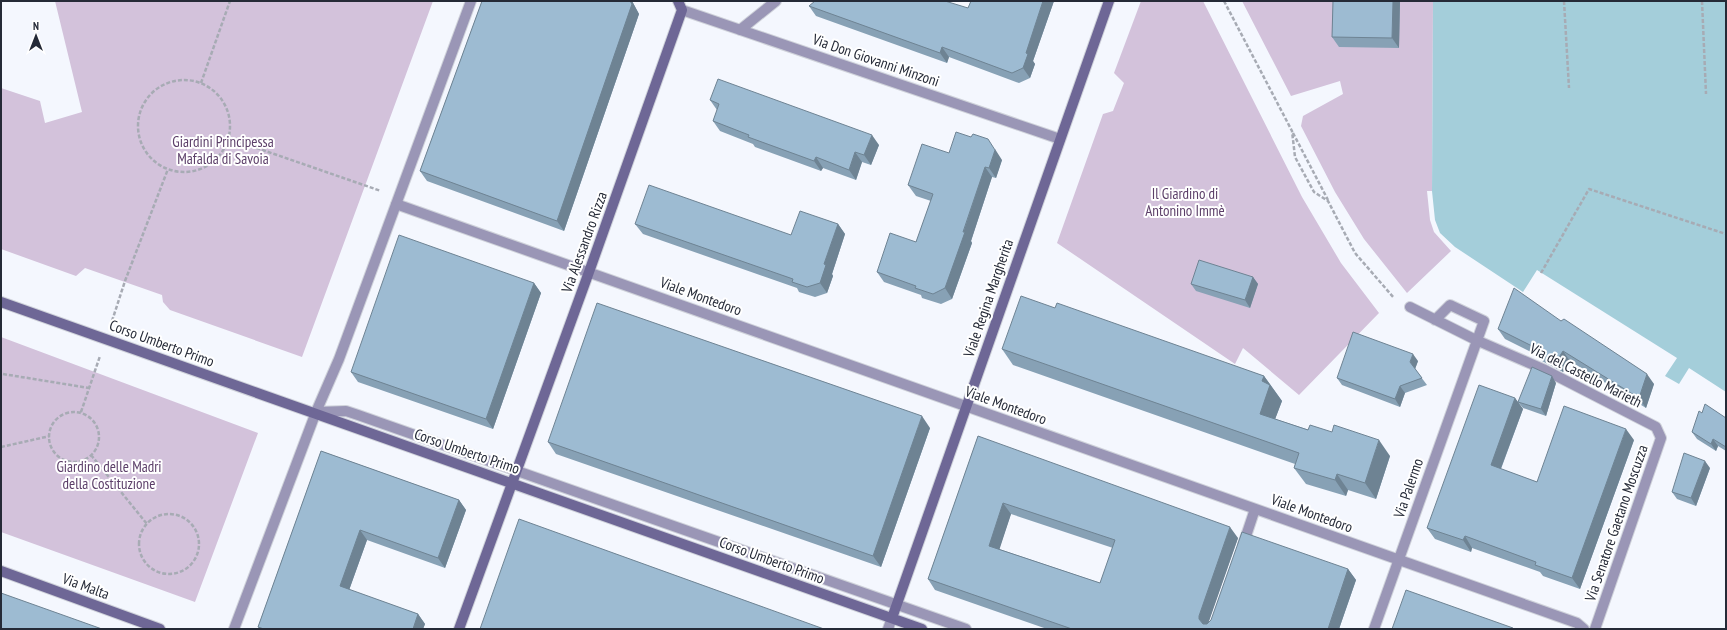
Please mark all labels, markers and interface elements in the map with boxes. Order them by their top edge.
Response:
north arrow [16,16,56,56]
text: N [33,19,39,33]
street label: Via Don Giovanni Minzoni [809,29,942,91]
park label: Giardini Principessa Mafalda di Savoia [172,132,274,168]
park label: Il Giardino di Antonino Immè [1145,184,1225,220]
street label: Via Alessandro Rizza [557,189,611,296]
street label: Viale Regina Margherita [959,236,1017,361]
street label: Viale Montedoro [657,272,744,320]
street label: Corso Umberto Primo [107,315,217,371]
street label: Via del Castello Marieth [1526,338,1645,411]
street label: Viale Montedoro [962,381,1049,429]
street label: Corso Umberto Primo [412,424,522,478]
street label: Via Senatore Gaetano Moscuzza [1580,442,1652,605]
street label: Via Palermo [1389,456,1427,521]
park label: Giardino delle Madri della Costituzione [56,457,162,493]
street label: Viale Montedoro [1268,489,1355,537]
street label: Corso Umberto Primo [717,532,827,588]
street label: Via Malta [59,568,112,603]

